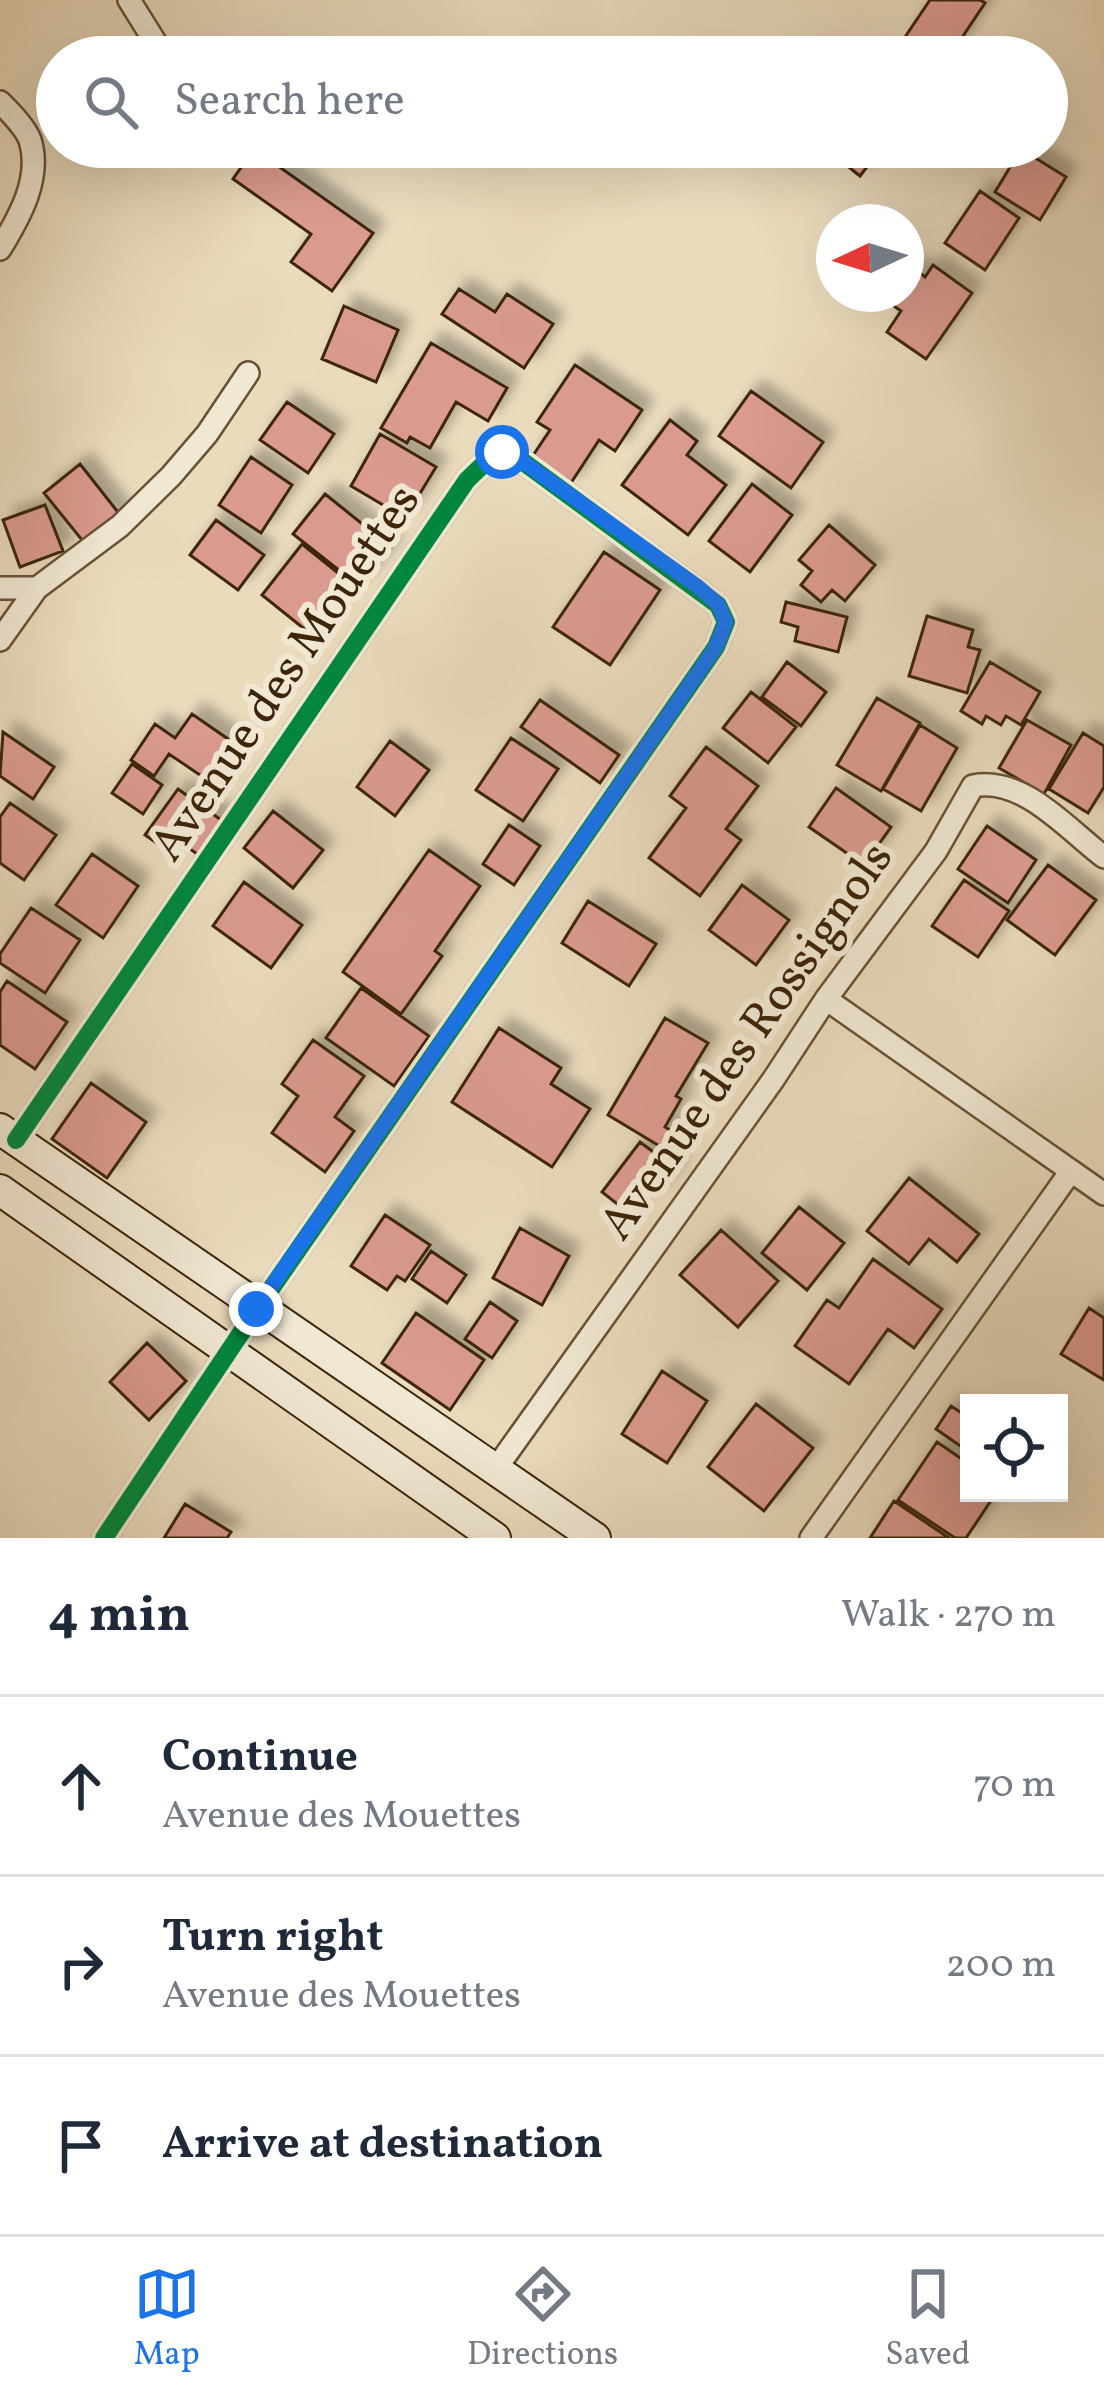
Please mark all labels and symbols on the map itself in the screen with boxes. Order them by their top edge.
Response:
north arrow [816,204,924,312]
route start [475,425,529,479]
street label: Avenue des Mouettes [136,472,438,876]
street label: Avenue des Rossignols [585,829,911,1255]
route end [229,1282,283,1336]

